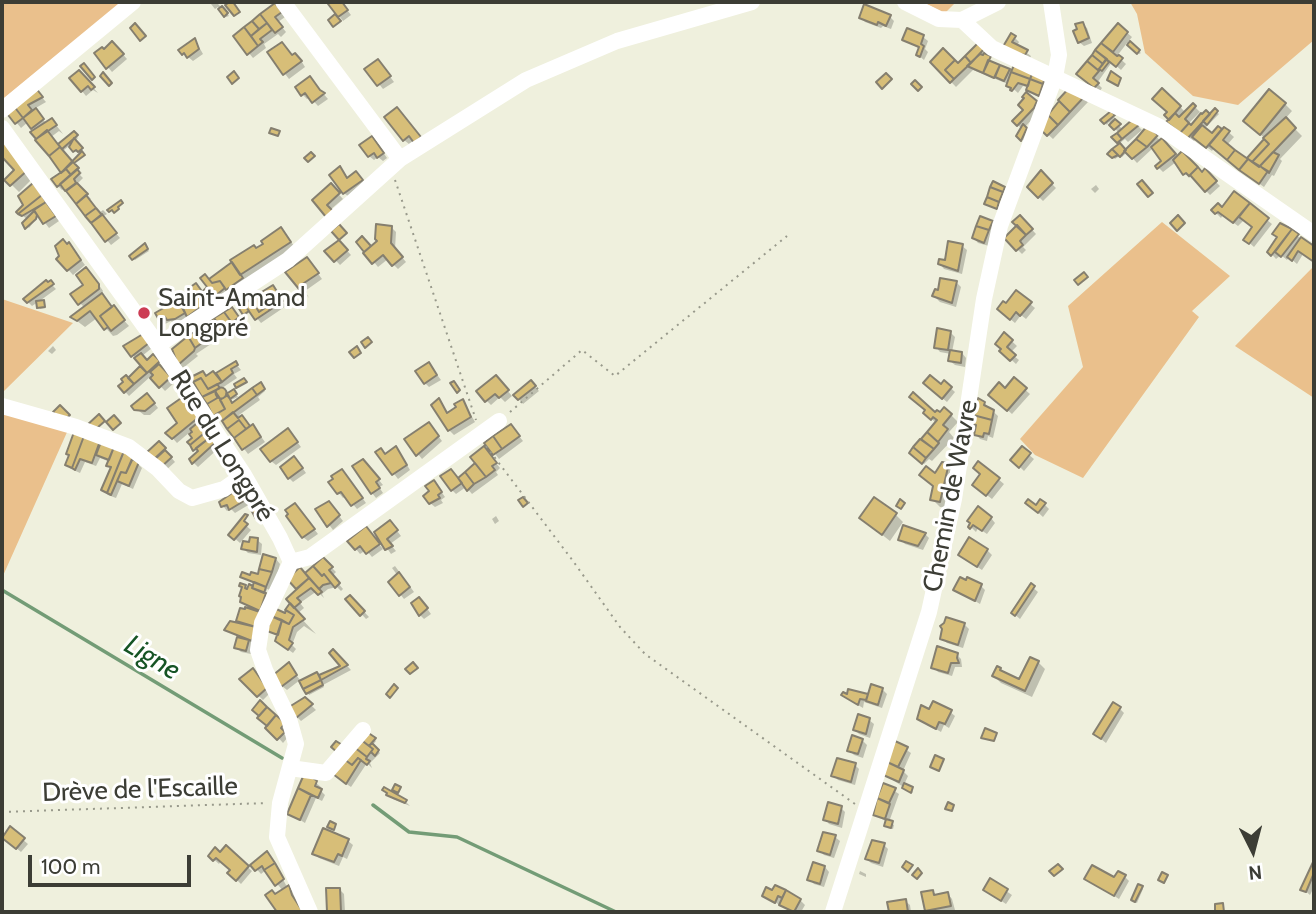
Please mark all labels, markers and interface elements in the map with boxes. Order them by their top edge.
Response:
place label: Saint-Amand Longpré [158,282,306,344]
marker: Saint-Amand Longpré [136,305,152,321]
street label: Rue du Longpré [163,365,281,527]
street label: Chemin de Wavre [917,397,985,595]
water label: Ligne [118,628,186,688]
street label: Drève de l'Escaille [42,771,238,809]
north arrow [1218,816,1288,886]
scale bar [32,841,194,885]
text: 100 m [41,854,100,879]
text: N [1247,860,1263,885]

